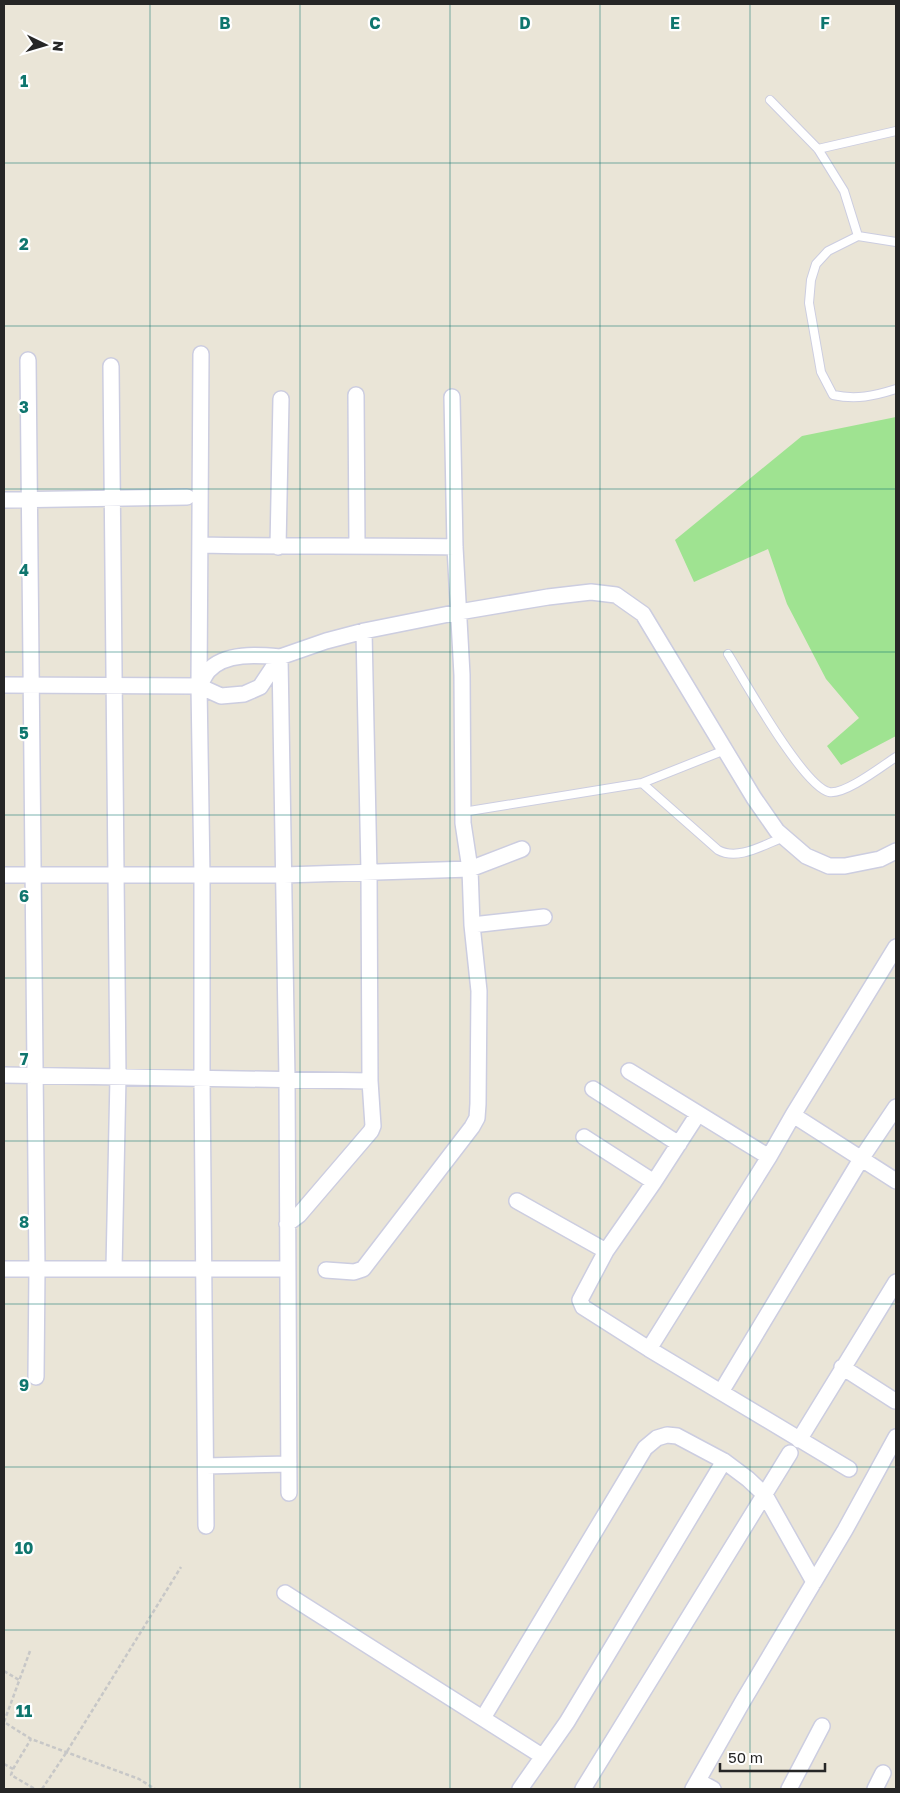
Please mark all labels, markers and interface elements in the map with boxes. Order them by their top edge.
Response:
text: B [219,13,231,33]
text: C [369,13,381,33]
text: D [519,13,531,33]
text: E [670,13,680,33]
text: F [820,13,830,33]
north arrow [20,20,70,70]
text: N [50,40,67,52]
text: 1 [20,71,28,91]
text: 2 [19,234,29,254]
text: 3 [19,397,29,417]
text: 4 [19,560,29,580]
text: 5 [19,723,29,743]
text: 6 [19,886,29,906]
text: 7 [20,1049,29,1069]
text: 8 [19,1212,29,1232]
text: 9 [19,1375,29,1395]
text: 10 [15,1538,33,1558]
text: 11 [16,1701,32,1721]
scale bar [720,1740,825,1772]
text: 50 m [728,1748,763,1766]

